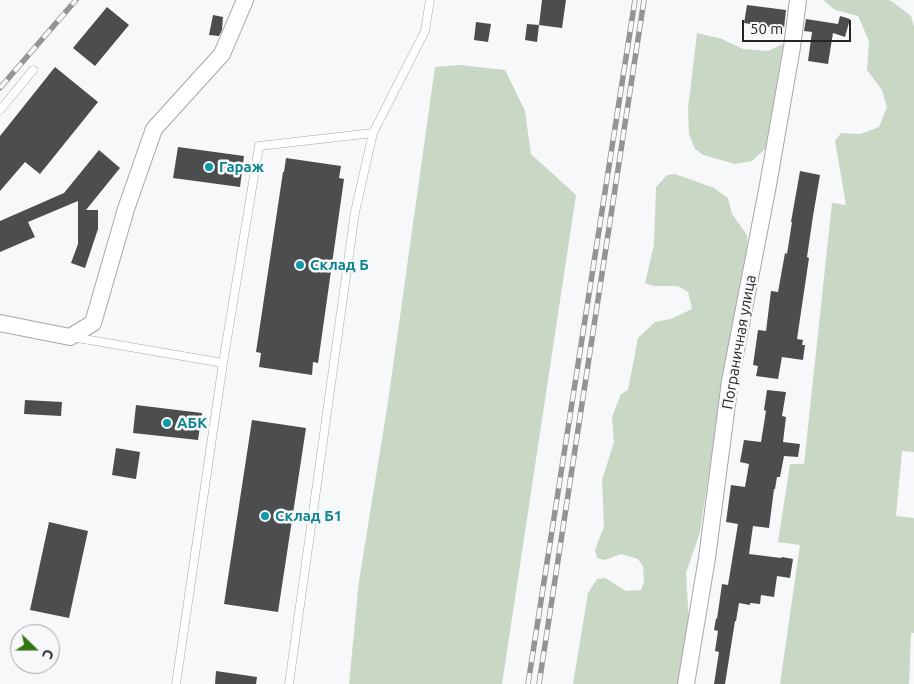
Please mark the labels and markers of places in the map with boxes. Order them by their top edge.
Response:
place label: Гараж [219,158,264,176]
marker: Гараж [203,161,215,173]
place label: Склад Б [310,256,369,274]
marker: Склад Б [294,259,306,271]
place label: АБК [177,414,207,432]
marker: АБК [161,417,173,429]
place label: Склад Б1 [275,507,342,525]
marker: Склад Б1 [259,510,271,522]

